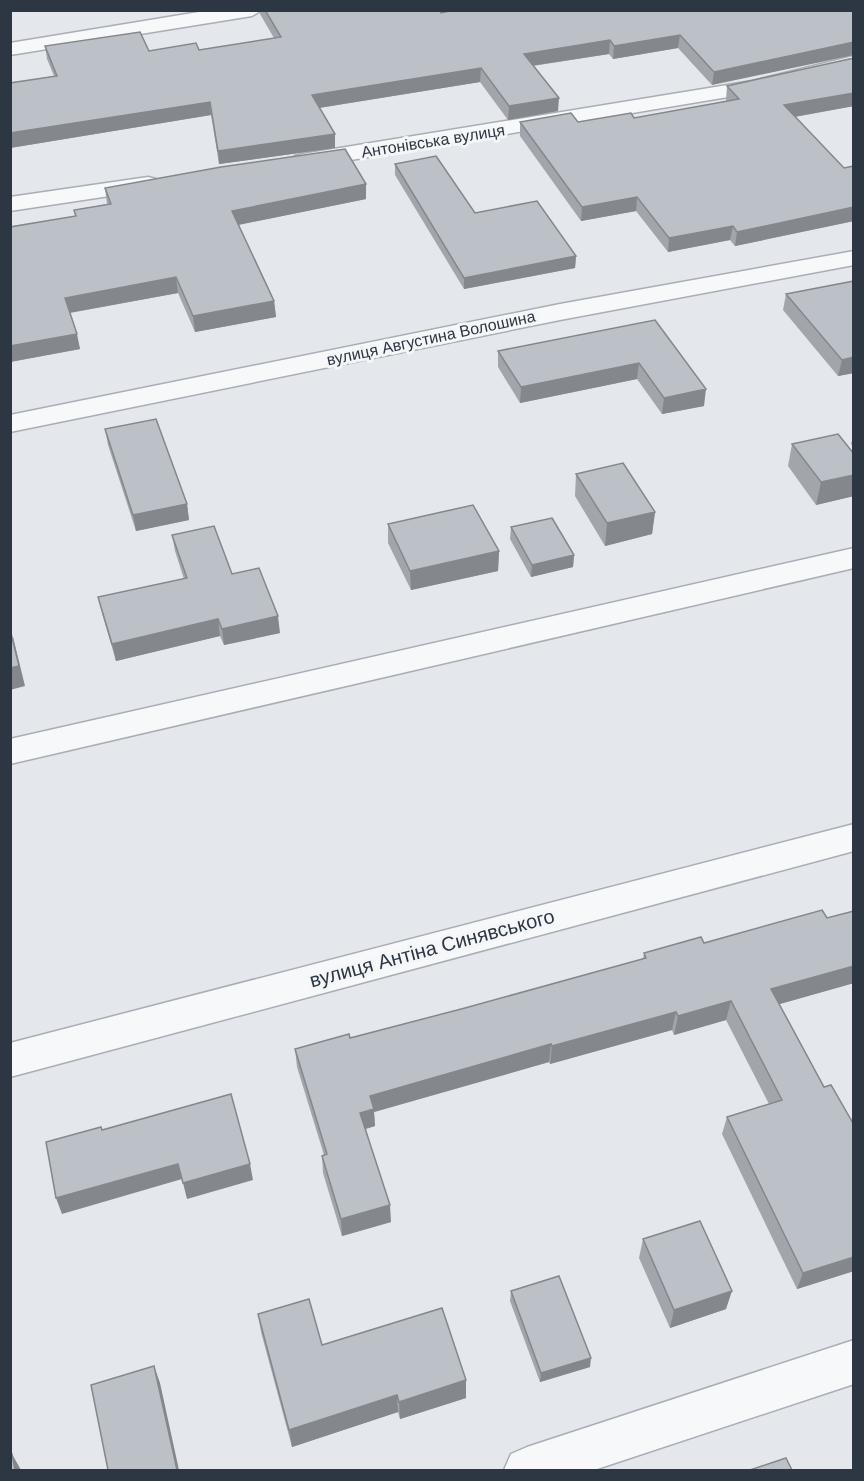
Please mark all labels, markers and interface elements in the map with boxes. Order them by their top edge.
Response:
street label: Антонівська вулиця [360,121,506,161]
street label: вулиця Августина Волошина [325,308,537,368]
street label: вулиця Антіна Синявського [307,905,557,991]

